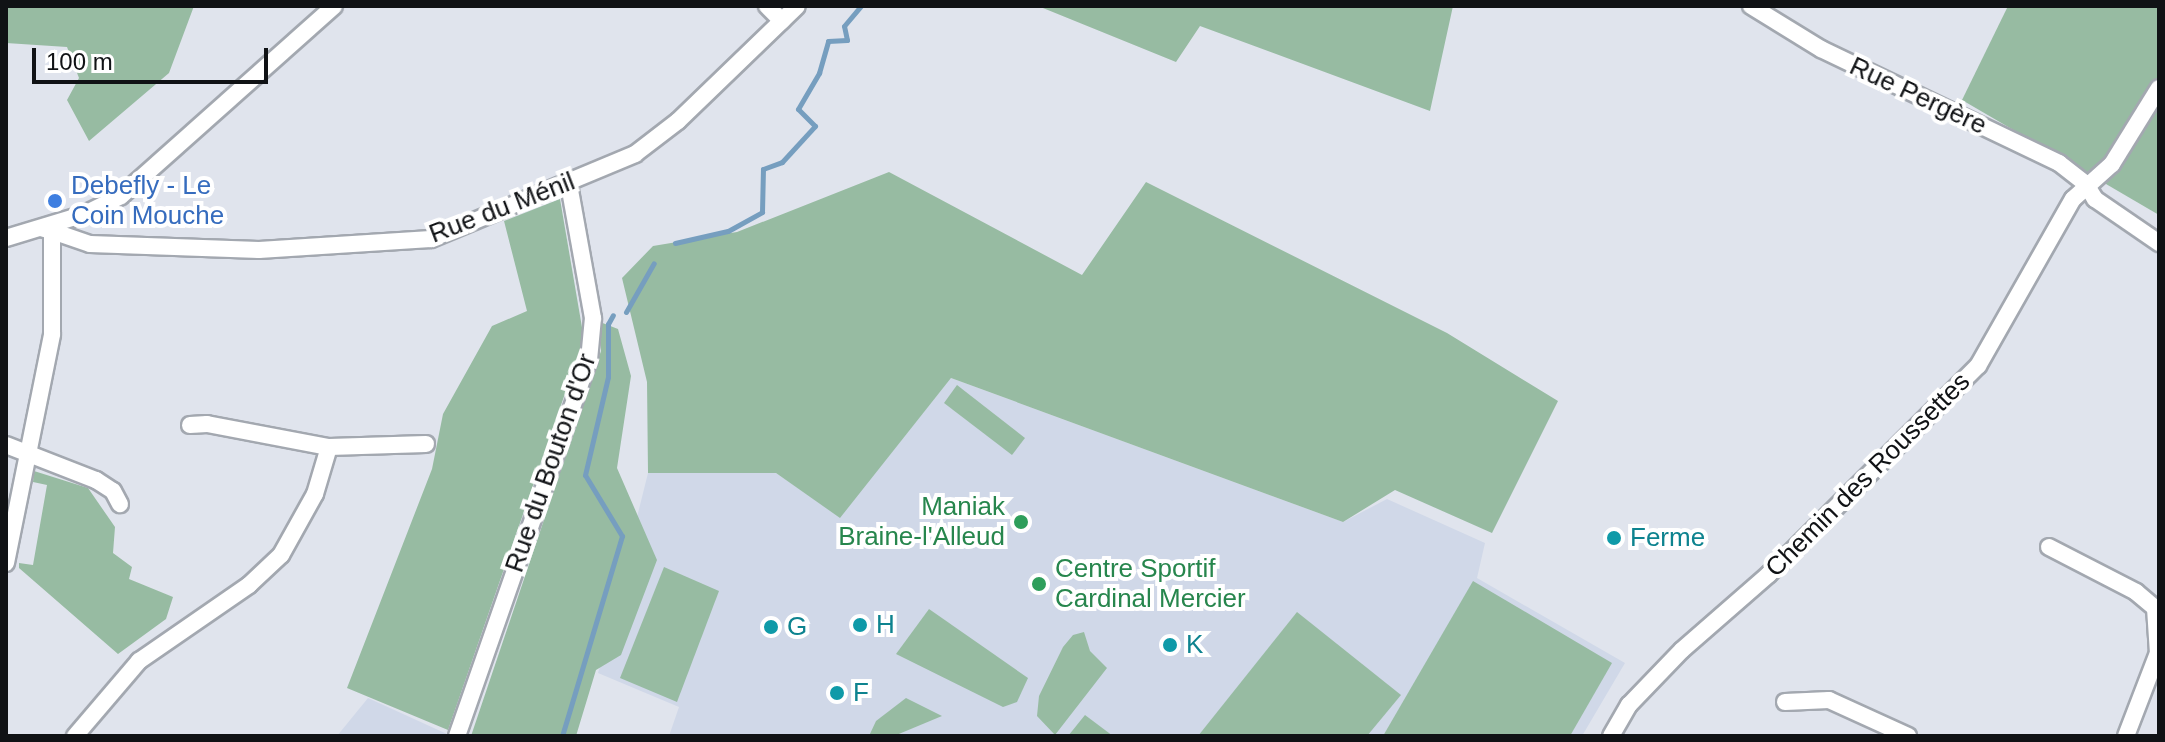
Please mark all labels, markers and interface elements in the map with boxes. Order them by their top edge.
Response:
scale bar [36,32,272,82]
text: 100 m [46,48,113,75]
street label: Rue Pergère [1845,51,1991,141]
street label: Rue du Ménil [425,166,579,250]
place label: Debefly - Le Coin Mouche [71,170,224,232]
marker: Debefly - Le Coin Mouche [46,192,64,210]
street label: Rue du Bouton d'Or [499,350,603,576]
street label: Chemin des Roussettes [1759,366,1977,584]
place label: Maniak Braine-l'Alleud [838,491,1005,552]
marker: Maniak Braine-l'Alleud [1012,513,1030,531]
place label: Ferme [1630,522,1705,554]
marker: Ferme [1605,529,1623,547]
place label: Centre Sportif Cardinal Mercier [1055,553,1246,614]
marker: Centre Sportif Cardinal Mercier [1030,575,1048,593]
place label: H [876,609,895,641]
place label: G [787,611,807,643]
marker: H [851,616,869,634]
marker: G [762,618,780,636]
place label: K [1186,629,1203,661]
marker: K [1161,636,1179,654]
place label: F [853,677,869,709]
marker: F [828,684,846,702]

